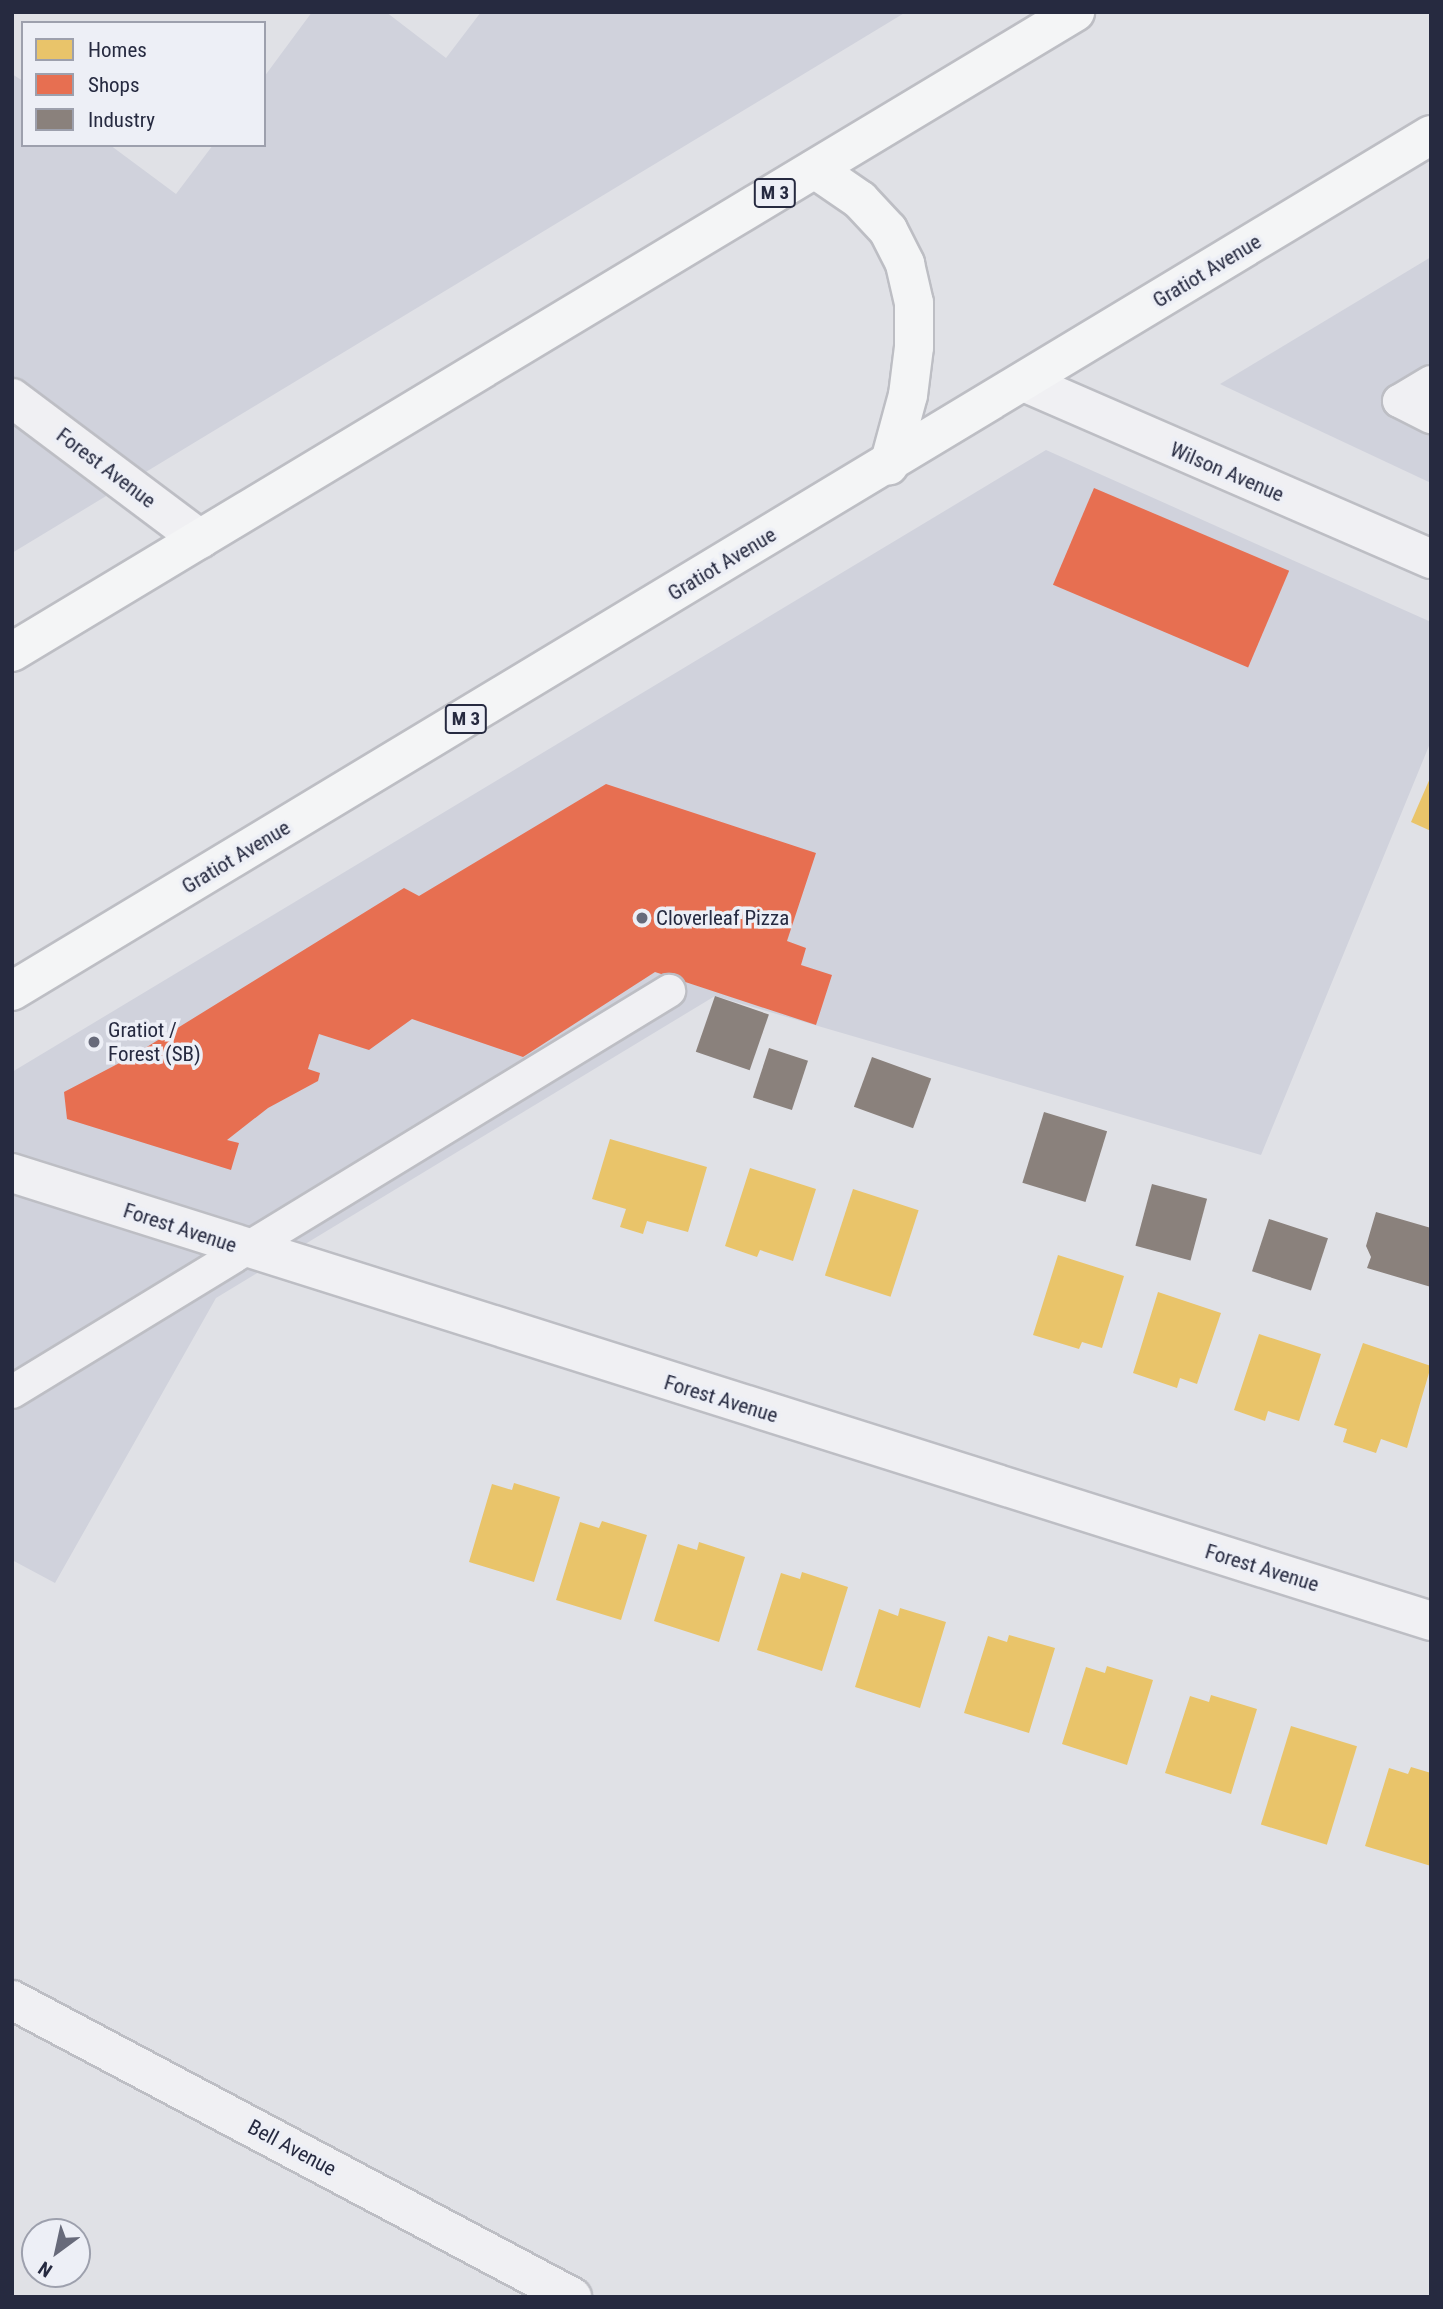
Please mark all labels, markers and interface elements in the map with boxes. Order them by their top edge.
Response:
legend [21,21,266,147]
text: Homes [88,38,147,62]
text: Shops [88,73,140,97]
text: Industry [88,108,155,132]
road number: M 3 [752,178,798,209]
street label: Gratiot Avenue [1148,229,1266,313]
street label: Forest Avenue [51,423,161,513]
street label: Wilson Avenue [1166,437,1288,507]
street label: Gratiot Avenue [663,522,781,606]
road number: M 3 [443,704,489,734]
street label: Gratiot Avenue [177,815,295,899]
place label: Cloverleaf Pizza [656,905,789,931]
marker: Cloverleaf Pizza [634,910,650,926]
place label: Gratiot / Forest (SB) [108,1017,201,1067]
marker: Gratiot / Forest (SB) [86,1034,102,1050]
street label: Forest Avenue [120,1198,240,1258]
street label: Forest Avenue [661,1370,781,1428]
street label: Forest Avenue [1202,1539,1322,1597]
street label: Bell Avenue [244,2114,340,2182]
north arrow [21,2218,91,2288]
text: N [34,2257,57,2282]

